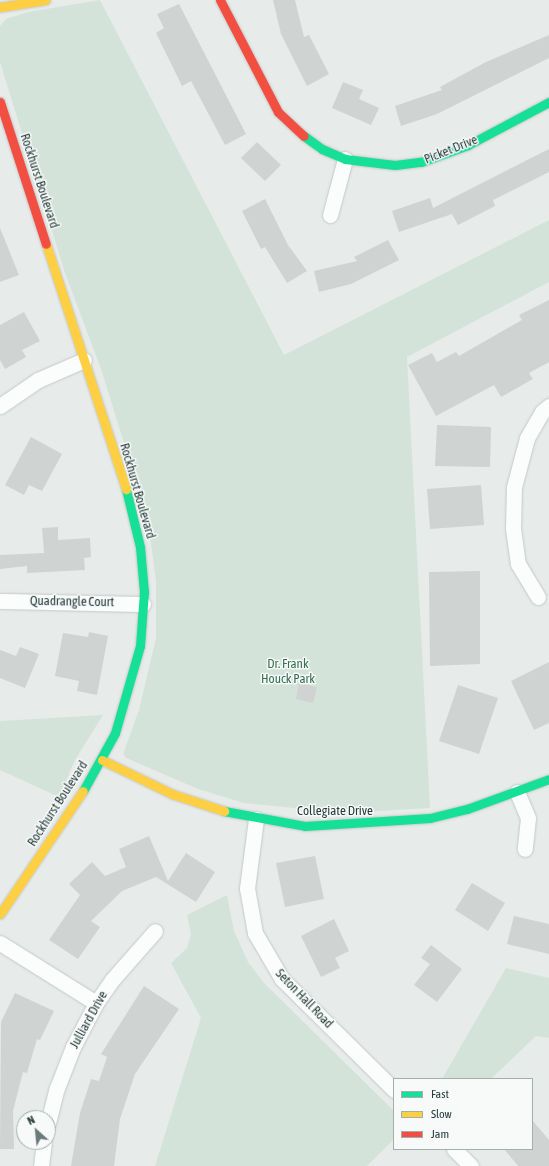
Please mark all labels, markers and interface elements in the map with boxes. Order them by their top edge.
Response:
street label: Rockhurst Boulevard [16,132,62,230]
street label: Picket Drive [422,132,480,168]
street label: Rockhurst Boulevard [116,441,158,541]
street label: Quadrangle Court [30,593,114,611]
park label: Dr. Frank Houck Park [261,657,315,688]
street label: Rockhurst Boulevard [25,758,91,850]
street label: Collegiate Drive [297,803,373,819]
street label: Seton Hall Road [272,966,336,1032]
street label: Julliard Drive [67,989,111,1051]
legend [393,1078,533,1150]
text: Fast [431,1087,449,1101]
text: Slow [431,1107,452,1121]
north arrow [16,1110,56,1150]
text: N [25,1113,37,1127]
text: Jam [431,1127,449,1141]

